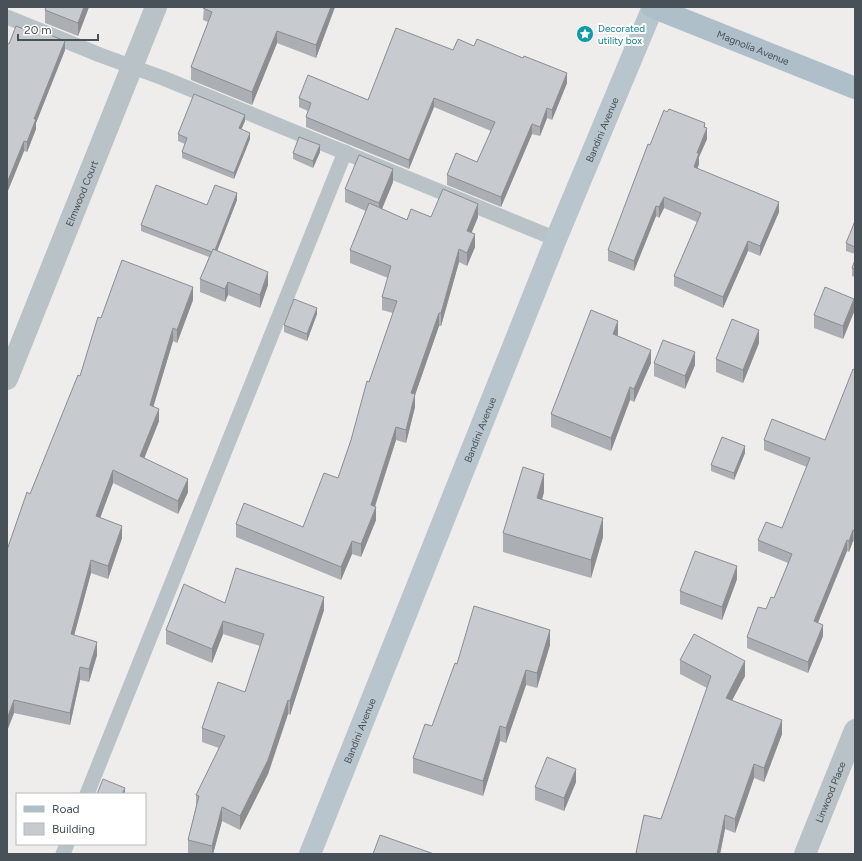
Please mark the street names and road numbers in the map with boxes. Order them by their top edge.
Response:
street label: Magnolia Avenue [715,28,792,68]
street label: Bandini Avenue [583,95,622,164]
street label: Elmwood Court [63,158,101,228]
street label: Bandini Avenue [461,395,499,464]
street label: Bandini Avenue [341,696,379,765]
street label: Linwood Place [812,759,849,825]

